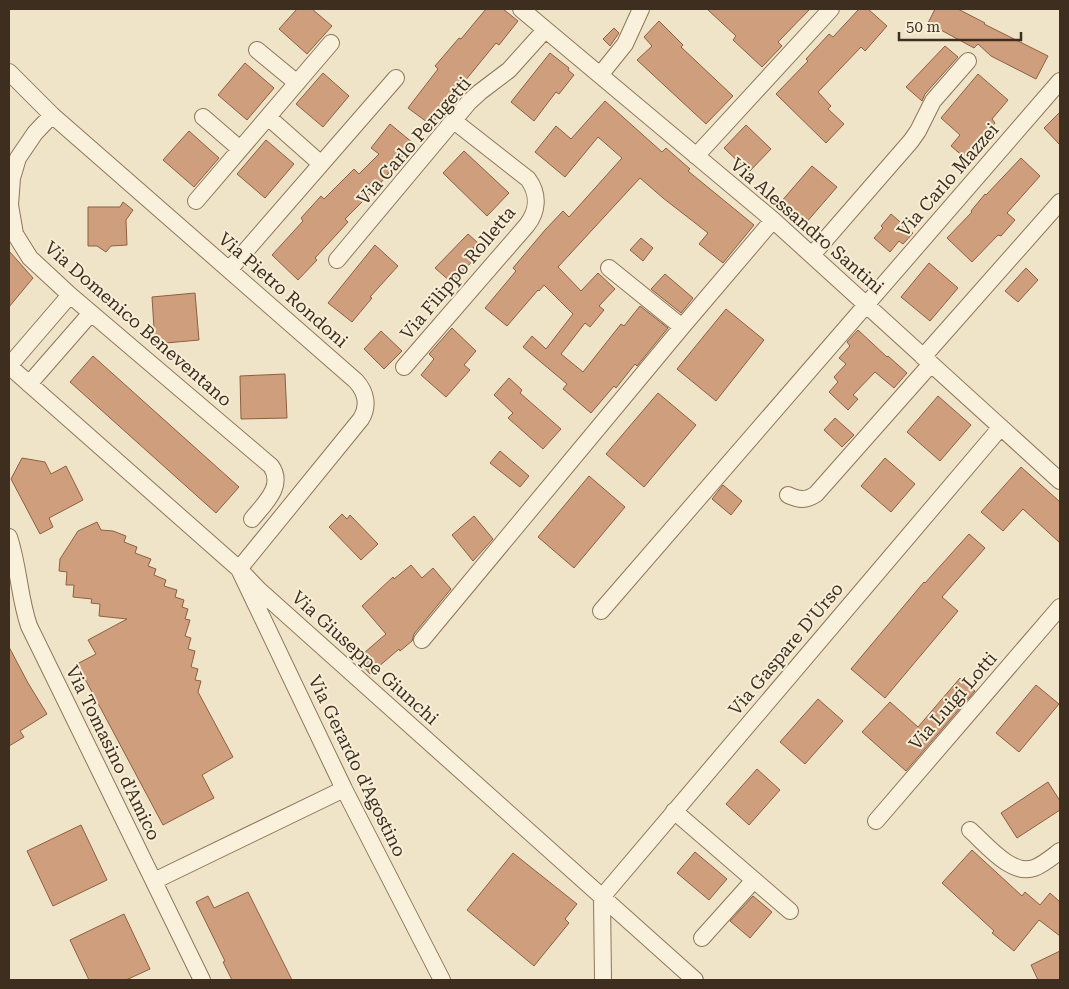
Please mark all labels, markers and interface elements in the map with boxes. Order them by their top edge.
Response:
scale bar [899,10,1022,42]
text: 50 m [906,18,941,36]
street label: Via Carlo Perugetti [352,72,475,209]
street label: Via Carlo Mazzei [893,119,1003,241]
street label: Via Alessandro Santini [726,153,888,298]
street label: Via Filippo Rolletta [396,202,520,343]
street label: Via Pietro Rondoni [214,228,352,352]
street label: Via Domenico Beneventano [41,237,236,411]
street label: Via Gaspare D'Urso [724,578,847,719]
street label: Via Giuseppe Giunchi [288,586,443,729]
street label: Via Luigi Lotti [904,647,1001,754]
street label: Via Tomasino d'Amico [62,662,165,844]
street label: Via Gerardo d'Agostino [304,672,411,860]

